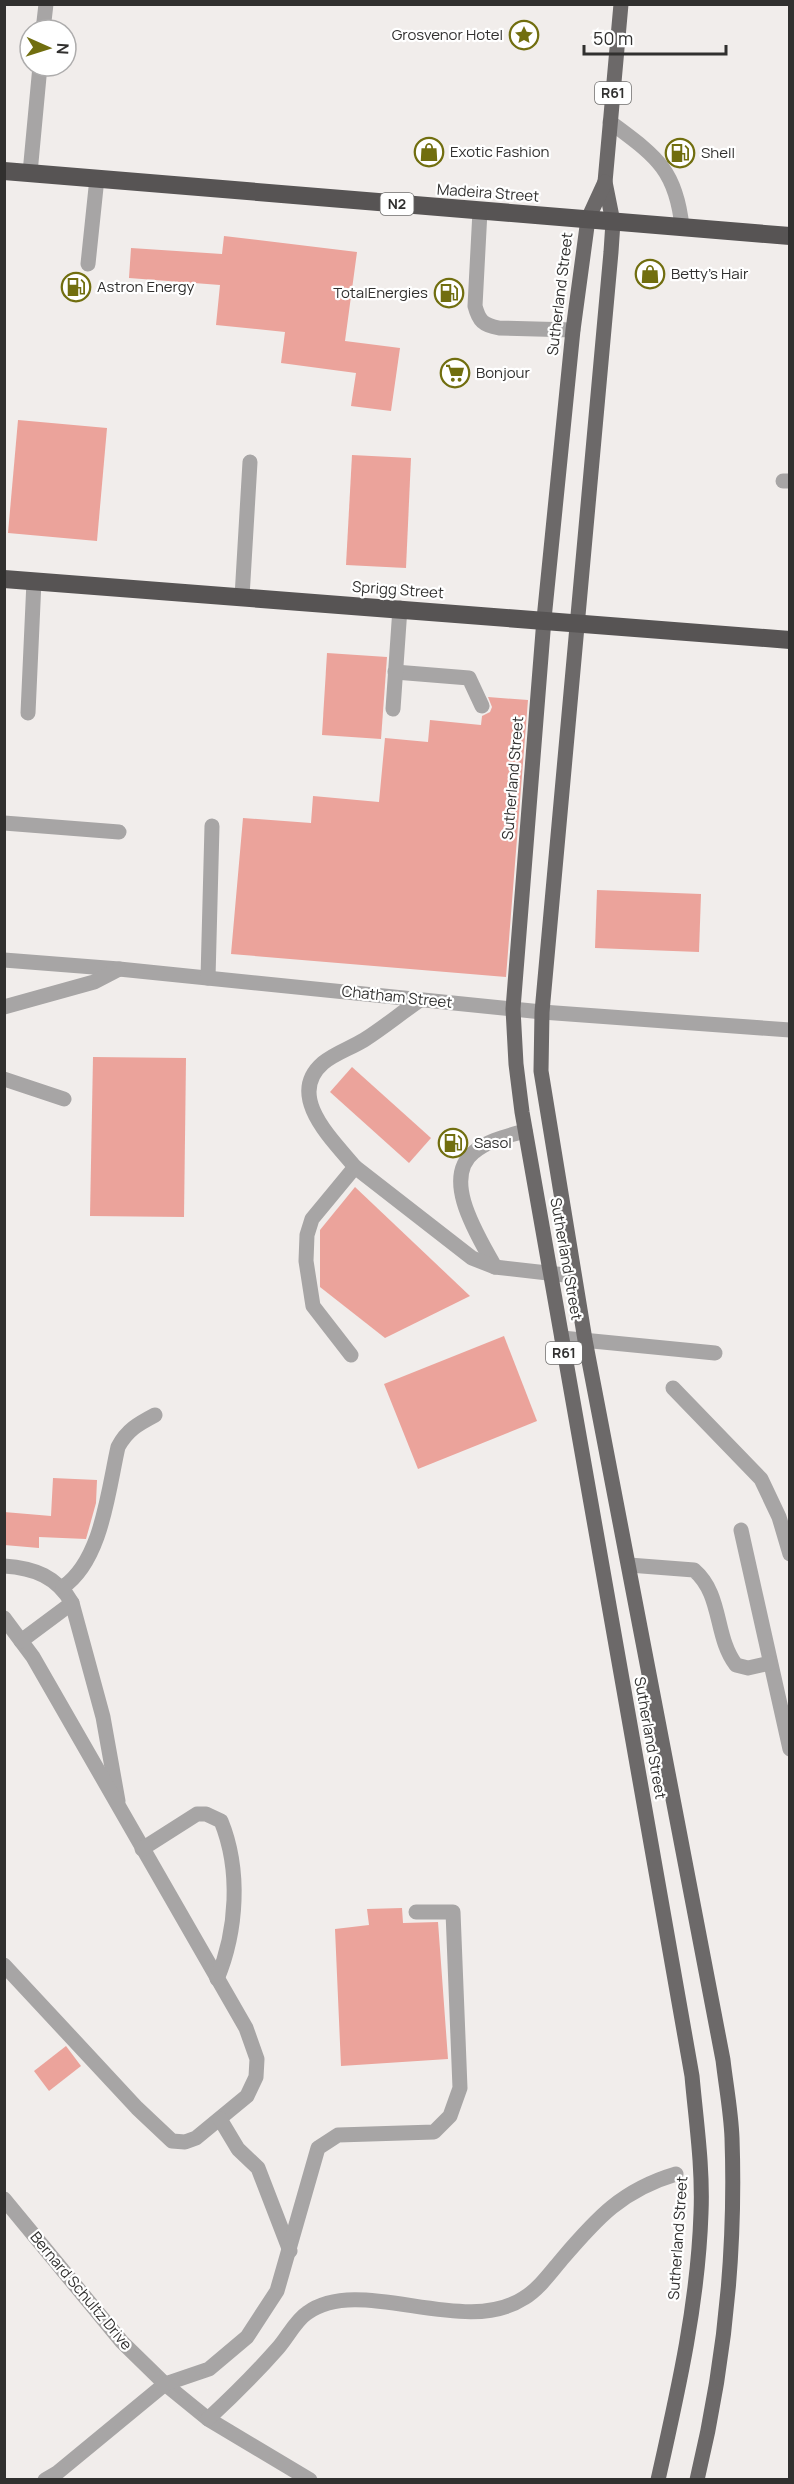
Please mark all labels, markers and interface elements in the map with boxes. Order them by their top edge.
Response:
north arrow [18,18,78,78]
scale bar [584,18,726,56]
place icon: Grosvenor Hotel [508,19,540,51]
place label: Grosvenor Hotel [392,24,503,45]
text: 50 m [593,26,633,50]
text: N [52,42,74,55]
road number: R61 [595,82,631,104]
shop icon: Exotic Fashion [413,136,445,168]
fuel station icon: Shell [664,137,696,169]
place label: Exotic Fashion [450,141,550,162]
place label: Shell [701,142,735,163]
street label: Madeira Street [436,178,540,207]
road number: N2 [380,193,414,215]
street label: Sutherland Street [542,231,577,357]
shop icon: Betty's Hair [634,258,666,290]
place label: Betty's Hair [671,263,749,284]
fuel station icon: Astron Energy [60,271,92,303]
place label: Astron Energy [97,276,195,297]
fuel station icon: TotalEnergies [433,277,465,309]
place label: TotalEnergies [333,282,428,303]
supermarket icon: Bonjour [439,357,471,389]
place label: Bonjour [476,362,531,383]
street label: Sprigg Street [351,576,445,603]
street label: Sutherland Street [497,715,528,841]
street label: Chatham Street [341,980,453,1013]
fuel station icon: Sasol [437,1127,469,1159]
place label: Sasol [474,1132,512,1153]
street label: Sutherland Street [545,1196,588,1322]
road number: R61 [546,1342,582,1364]
street label: Sutherland Street [629,1675,672,1801]
street label: Sutherland Street [663,2175,692,2300]
street label: Bernard Schultz Drive [26,2227,137,2355]

